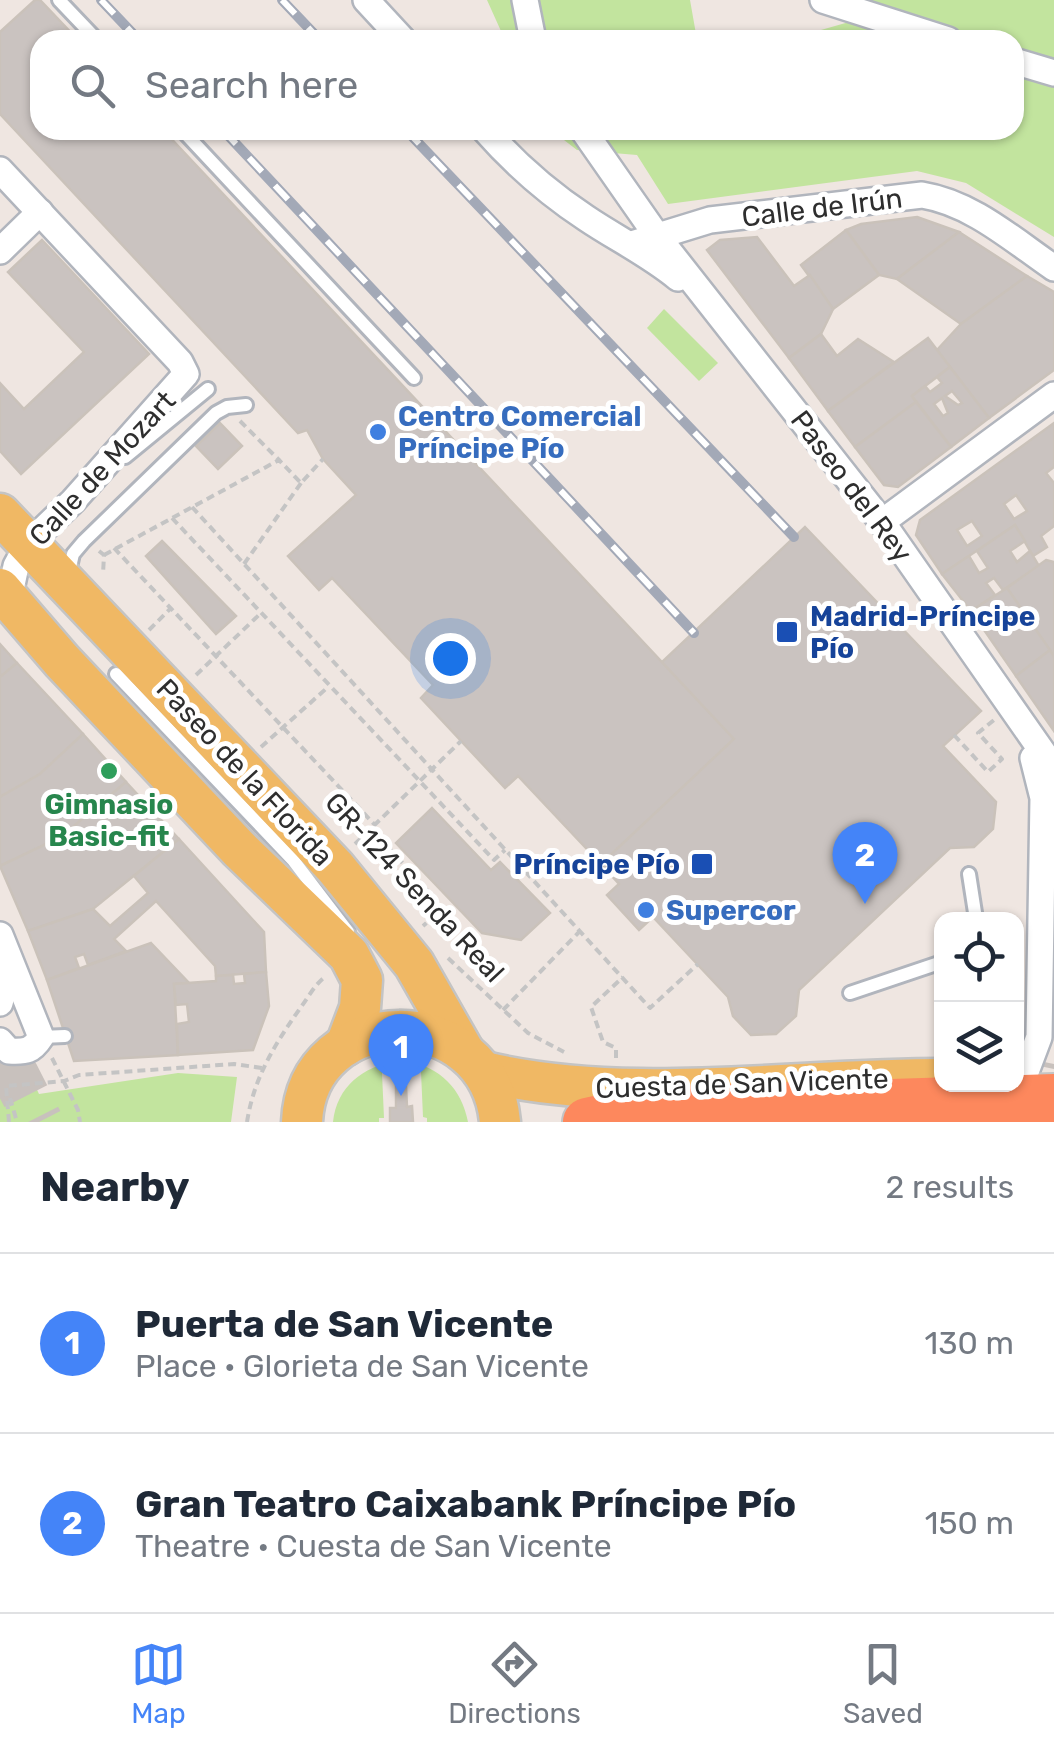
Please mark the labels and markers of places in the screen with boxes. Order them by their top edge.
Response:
place label: Centro Comercial Príncipe Pío [398,400,642,465]
marker: Centro Comercial Príncipe Pío [367,421,389,443]
place label: Madrid-Príncipe Pío [810,600,1036,665]
marker: Madrid-Príncipe Pío [774,619,800,645]
marker: Gimnasio Basic-fit [98,760,120,782]
place label: Gimnasio Basic-fit [45,788,173,853]
pin: 2 [832,822,898,904]
place label: Príncipe Pío [514,848,680,881]
marker: Príncipe Pío [689,851,715,877]
place label: Supercor [666,894,796,927]
marker: Supercor [635,899,657,921]
pin: 1 [368,1014,434,1096]

